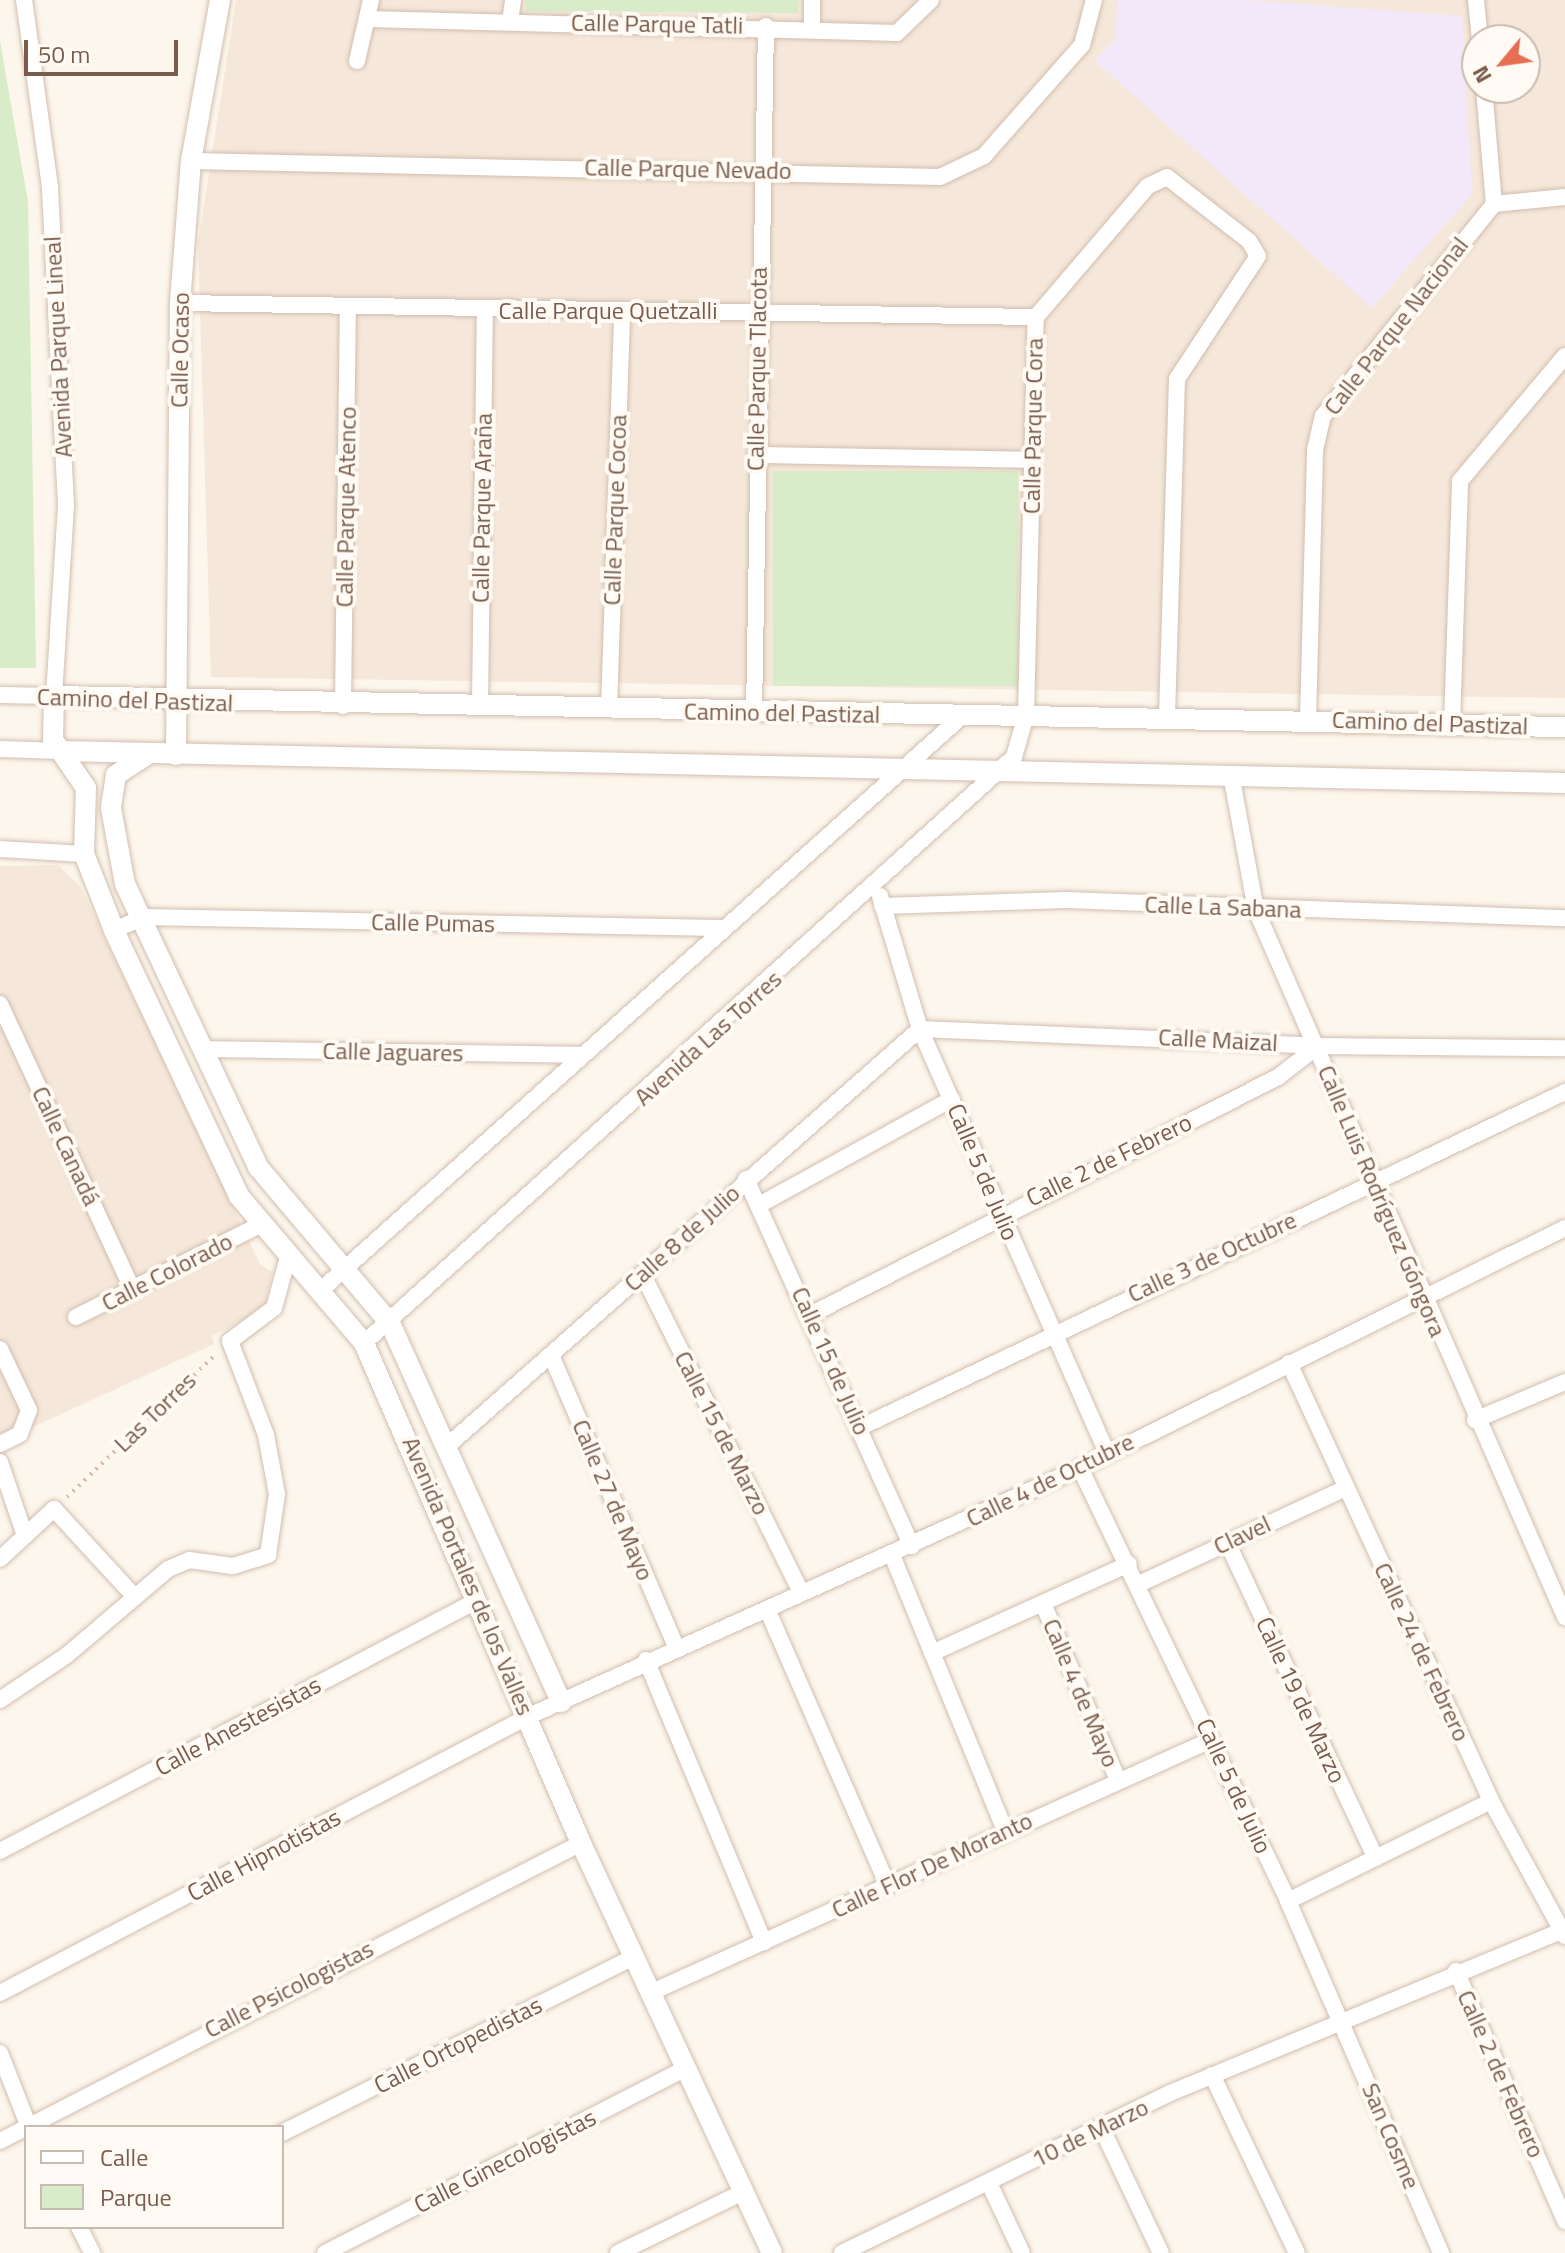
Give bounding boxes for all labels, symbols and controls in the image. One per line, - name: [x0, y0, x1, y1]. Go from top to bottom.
- street label: Calle Parque Tatli: [571, 8, 743, 40]
- scale bar: [28, 24, 182, 74]
- north arrow: [1461, 24, 1541, 104]
- text: 50 m: [38, 36, 90, 72]
- text: N: [1463, 60, 1500, 90]
- street label: Calle Parque Nevado: [584, 153, 792, 185]
- street label: Calle Parque Nacional: [1318, 231, 1474, 421]
- street label: Avenida Parque Lineal: [38, 236, 78, 458]
- street label: Calle Parque Tlacota: [741, 267, 773, 471]
- street label: Calle Ocaso: [165, 292, 195, 408]
- street label: Calle Parque Quetzalli: [499, 297, 717, 325]
- street label: Calle Parque Cora: [1017, 338, 1049, 514]
- street label: Calle Parque Atenco: [330, 406, 362, 608]
- street label: Calle Parque Araña: [466, 413, 498, 603]
- street label: Calle Parque Cocoa: [597, 414, 633, 606]
- street label: Camino del Pastizal: [36, 682, 234, 718]
- street label: Camino del Pastizal: [684, 697, 880, 729]
- street label: Camino del Pastizal: [1331, 705, 1529, 741]
- street label: Calle La Sabana: [1144, 890, 1302, 924]
- street label: Calle Pumas: [371, 908, 495, 938]
- street label: Avenida Las Torres: [628, 964, 788, 1112]
- street label: Calle Maizal: [1158, 1022, 1278, 1058]
- street label: Calle Jaguares: [322, 1036, 464, 1068]
- street label: Calle Luis Rodríguez Góngora: [1312, 1061, 1452, 1341]
- street label: Calle Canadá: [26, 1082, 106, 1210]
- street label: Calle 5 de Julio: [941, 1099, 1025, 1245]
- street label: Calle 2 de Febrero: [1022, 1108, 1196, 1212]
- street label: Calle 8 de Julio: [618, 1179, 746, 1297]
- street label: Calle 3 de Octubre: [1123, 1205, 1301, 1309]
- street label: Calle Colorado: [97, 1227, 237, 1317]
- street label: Calle 15 de Julio: [786, 1283, 876, 1439]
- street label: Calle 15 de Marzo: [668, 1346, 776, 1520]
- street label: Las Torres: [108, 1366, 202, 1458]
- street label: Calle 27 de Mayo: [566, 1415, 660, 1585]
- street label: Calle 4 de Octubre: [962, 1427, 1138, 1533]
- street label: Avenida Portales de los Valles: [396, 1432, 540, 1720]
- street label: Clavel: [1209, 1509, 1275, 1561]
- street label: Calle 24 de Febrero: [1368, 1558, 1476, 1746]
- street label: Calle 19 de Marzo: [1250, 1612, 1352, 1788]
- street label: Calle 4 de Mayo: [1037, 1614, 1125, 1772]
- street label: Calle Anestesistas: [150, 1670, 326, 1782]
- street label: Calle 5 de Julio: [1190, 1714, 1278, 1858]
- street label: Calle Hipnotistas: [182, 1802, 346, 1908]
- street label: Calle Flor De Moranto: [827, 1806, 1037, 1924]
- street label: Calle Psicologistas: [200, 1934, 378, 2044]
- street label: Calle 2 de Febrero: [1451, 1986, 1551, 2162]
- street label: Calle Ortopedistas: [369, 1990, 547, 2100]
- street label: San Cosme: [1356, 2079, 1426, 2193]
- street label: 10 de Marzo: [1027, 2092, 1153, 2174]
- street label: Calle Ginecologistas: [409, 2103, 601, 2219]
- legend: [24, 2125, 284, 2229]
- text: Calle: [100, 2139, 148, 2175]
- text: Parque: [100, 2179, 172, 2215]

